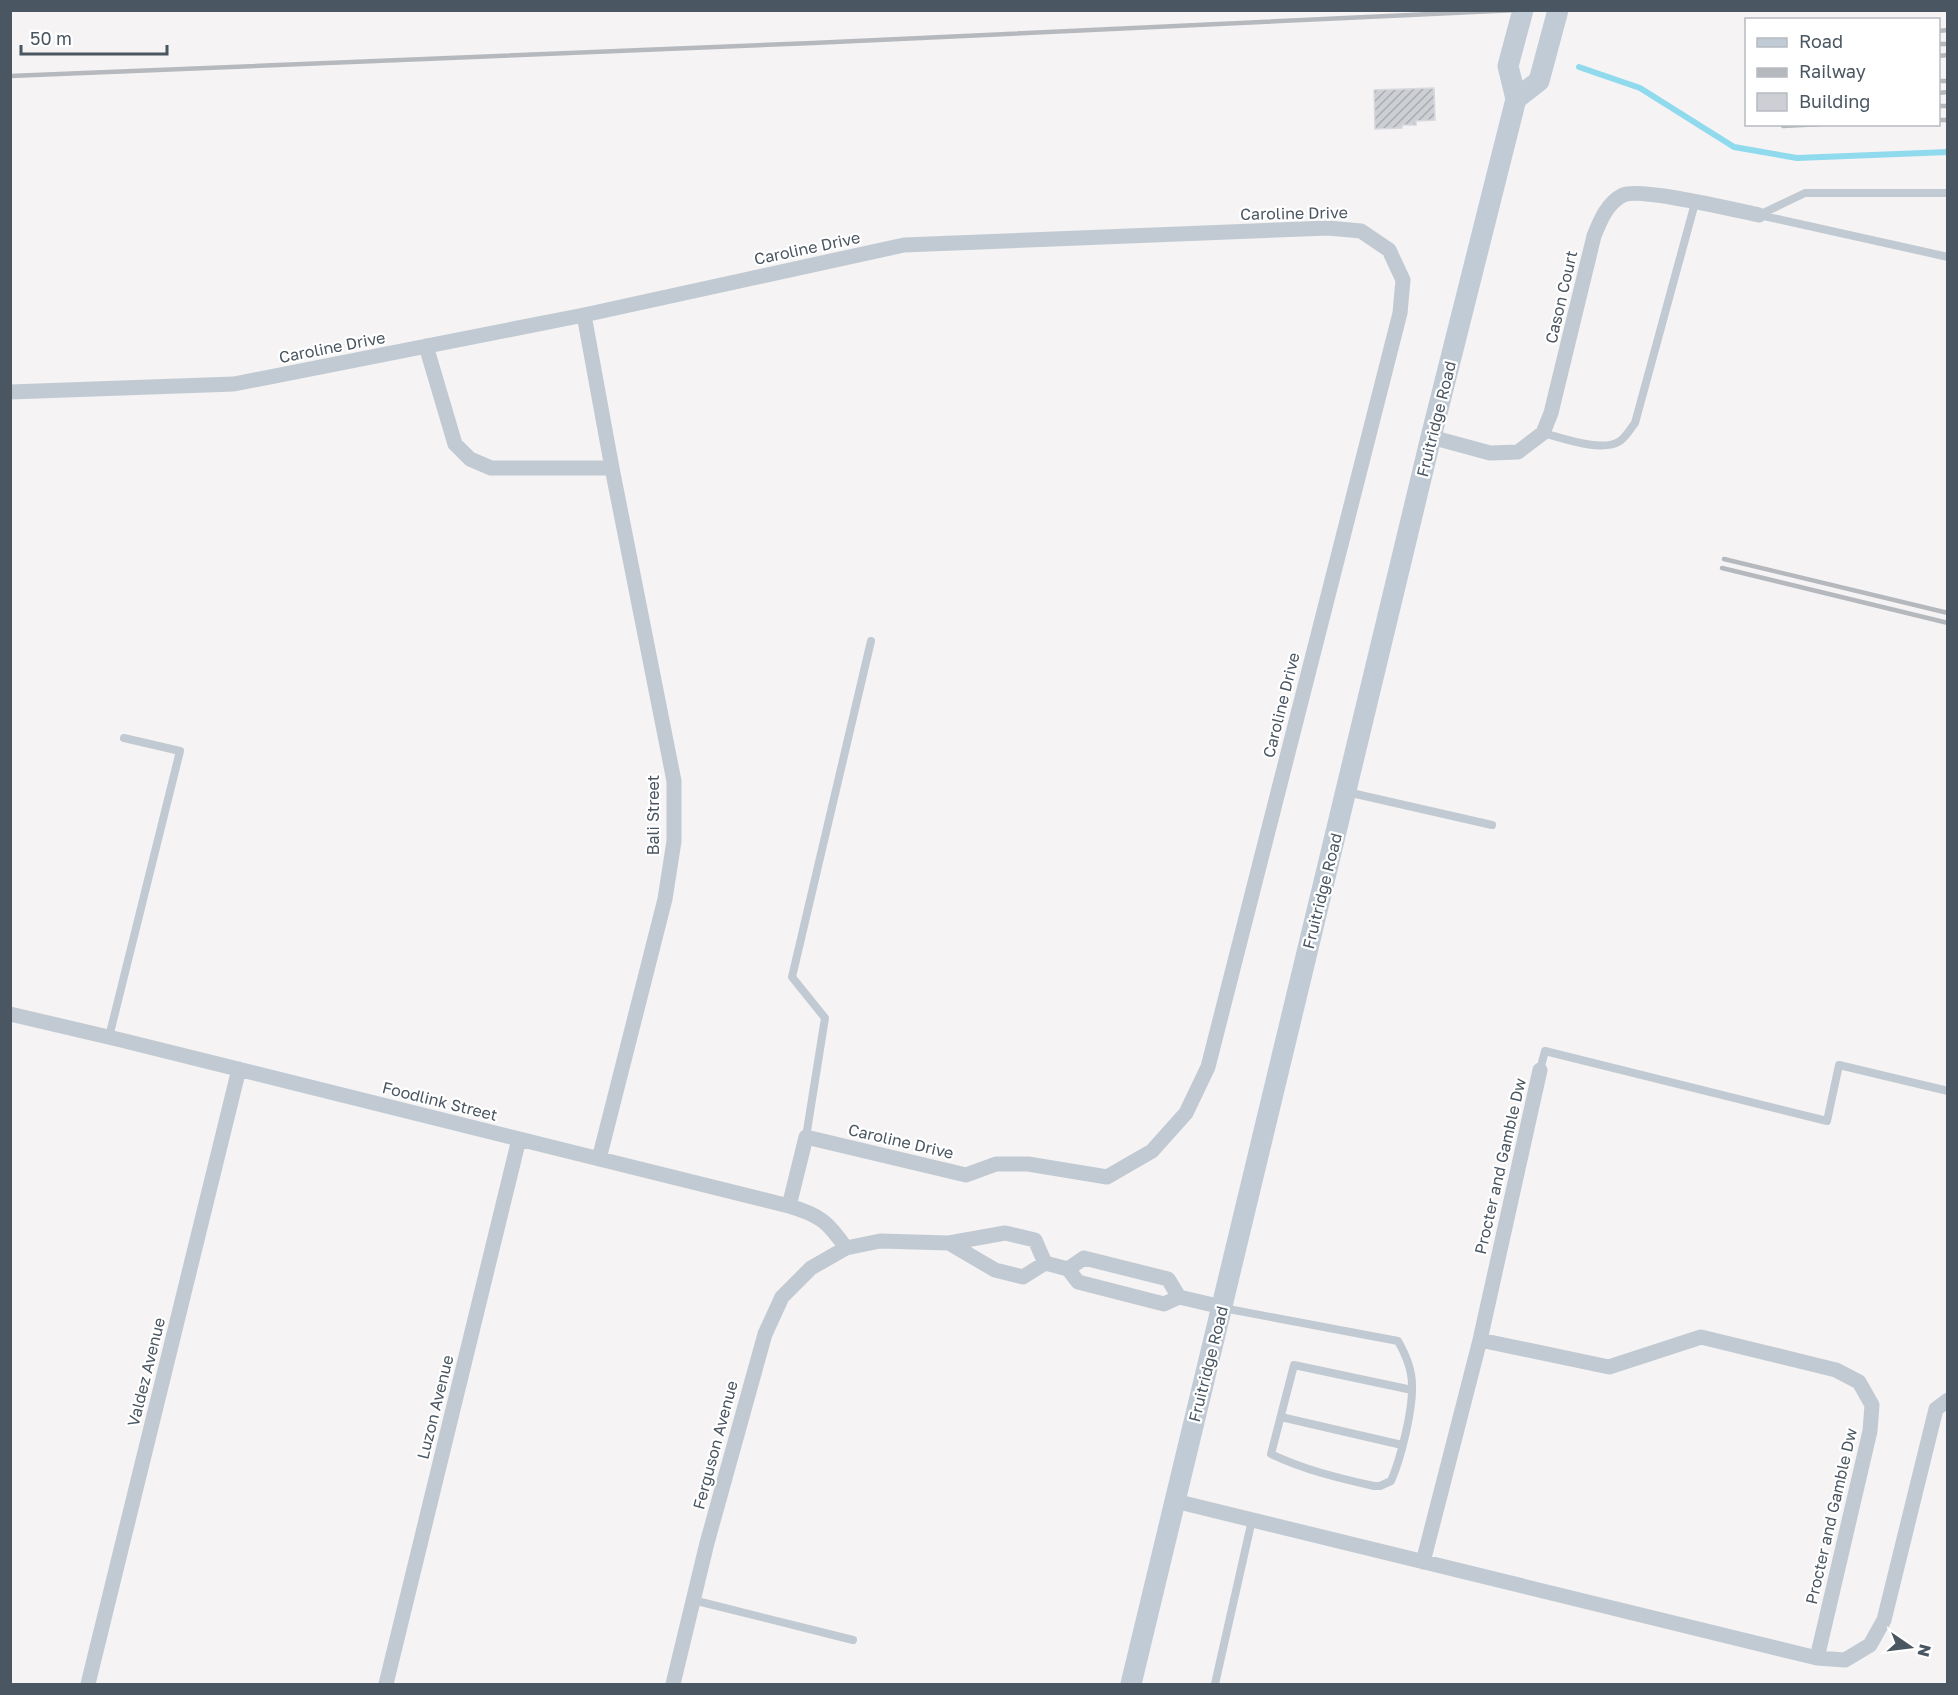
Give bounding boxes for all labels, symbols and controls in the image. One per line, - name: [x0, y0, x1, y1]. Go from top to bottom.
- scale bar: [21, 18, 166, 56]
- legend: [1745, 18, 1940, 126]
- text: 50 m: [30, 27, 72, 49]
- text: Road: [1799, 30, 1843, 52]
- text: Railway: [1799, 60, 1866, 82]
- text: Building: [1799, 90, 1870, 112]
- street label: Caroline Drive: [1240, 202, 1348, 224]
- street label: Caroline Drive: [752, 227, 862, 269]
- street label: Cason Court: [1541, 248, 1581, 346]
- street label: Caroline Drive: [277, 327, 387, 367]
- street label: Fruitridge Road: [1412, 359, 1460, 479]
- street label: Caroline Drive: [1258, 650, 1304, 760]
- street label: Bali Street: [643, 775, 663, 855]
- street label: Fruitridge Road: [1298, 831, 1346, 951]
- street label: Procter and Gamble Dw: [1470, 1076, 1530, 1256]
- street label: Foodlink Street: [380, 1077, 500, 1125]
- street label: Caroline Drive: [846, 1119, 956, 1163]
- street label: Fruitridge Road: [1184, 1304, 1232, 1424]
- street label: Valdez Avenue: [123, 1315, 169, 1429]
- street label: Luzon Avenue: [412, 1353, 458, 1461]
- street label: Ferguson Avenue: [688, 1378, 742, 1512]
- street label: Procter and Gamble Dw: [1801, 1426, 1861, 1606]
- north arrow: [1880, 1617, 1940, 1677]
- text: N: [1913, 1642, 1936, 1659]

